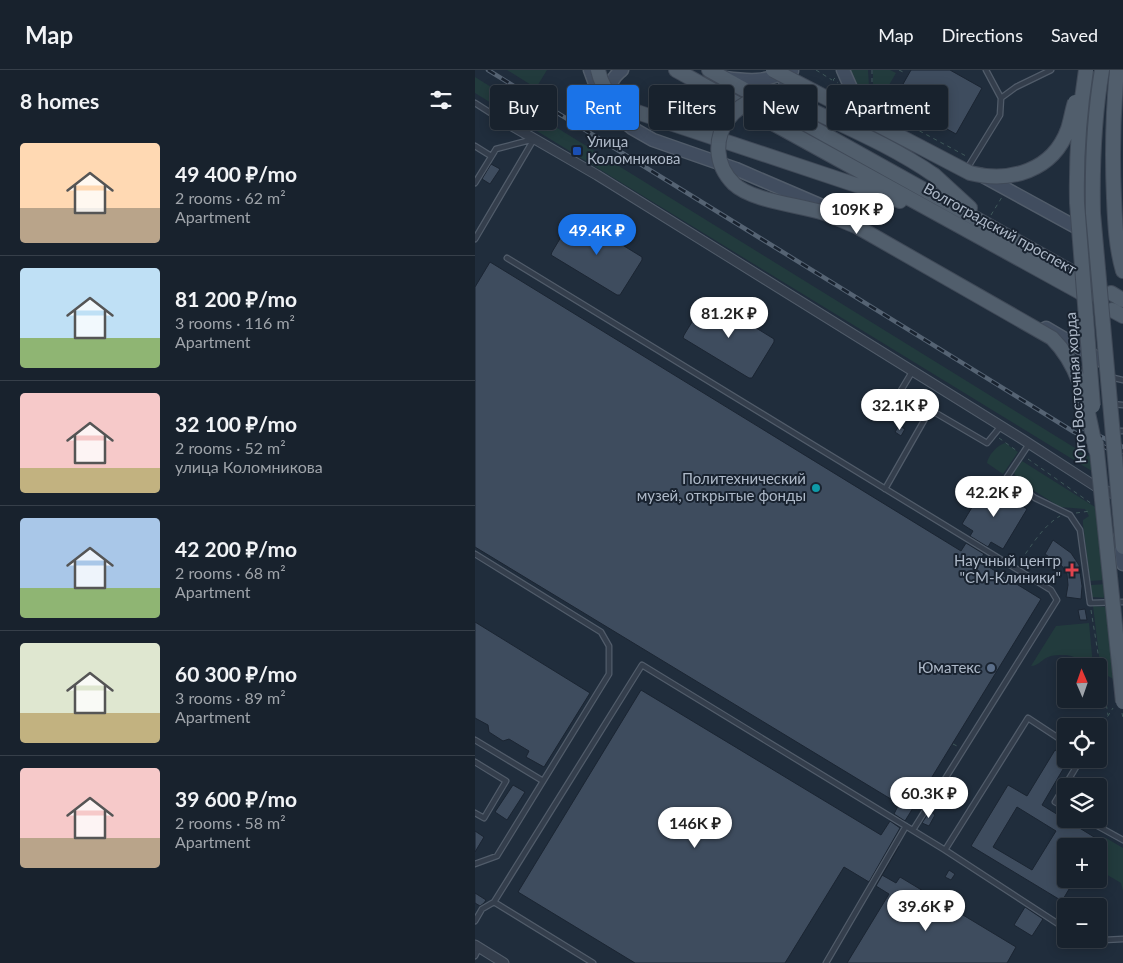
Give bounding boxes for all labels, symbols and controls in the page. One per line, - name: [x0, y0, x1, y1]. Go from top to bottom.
- text: Map: [25, 20, 73, 49]
- text: Map: [878, 24, 914, 46]
- text: Directions: [942, 24, 1023, 46]
- text: Saved: [1051, 24, 1098, 46]
- chip: Buy: [490, 85, 557, 130]
- chip: Rent: [567, 85, 639, 130]
- chip: Filters: [649, 85, 734, 130]
- chip: New: [744, 85, 817, 130]
- chip: Apartment: [827, 85, 948, 130]
- icon: filters: [427, 86, 455, 114]
- text: 8 homes: [20, 88, 99, 113]
- place label: Улица Коломникова: [587, 132, 681, 167]
- marker: Улица Коломникова: [571, 145, 583, 157]
- text: 49 400 ₽/mo: [175, 161, 297, 186]
- icon: home: [60, 163, 120, 223]
- street label: Волгоградский проспект: [921, 178, 1081, 278]
- text: 2 rooms · 62 m²: [175, 188, 286, 207]
- pin: 109K ₽: [816, 192, 898, 235]
- text: 109K ₽: [831, 199, 883, 218]
- text: Apartment: [175, 207, 250, 226]
- pin: 49.4K ₽: [551, 214, 643, 256]
- text: 49.4K ₽: [569, 220, 625, 239]
- text: 81 200 ₽/mo: [175, 286, 297, 311]
- icon: home: [60, 288, 120, 348]
- pin: 81.2K ₽: [683, 296, 775, 339]
- text: 81.2K ₽: [701, 303, 757, 322]
- street label: Юго-Восточная хорда: [1061, 312, 1089, 464]
- text: 3 rooms · 116 m²: [175, 313, 295, 332]
- text: Apartment: [175, 332, 250, 351]
- pin: 32.1K ₽: [854, 388, 946, 431]
- text: 32.1K ₽: [872, 395, 928, 414]
- text: 32 100 ₽/mo: [175, 411, 297, 436]
- icon: home: [60, 413, 120, 473]
- text: 2 rooms · 52 m²: [175, 438, 286, 457]
- text: улица Коломникова: [175, 457, 323, 476]
- place label: Политехнический музей, открытые фонды: [637, 469, 806, 504]
- pin: 42.2K ₽: [948, 476, 1040, 518]
- marker: Политехнический музей, открытые фонды: [810, 482, 822, 494]
- text: 42.2K ₽: [966, 482, 1022, 501]
- text: 42 200 ₽/mo: [175, 536, 297, 561]
- icon: home: [60, 538, 120, 598]
- place label: Научный центр "СМ-Клиники": [954, 551, 1061, 586]
- text: 2 rooms · 68 m²: [175, 563, 286, 582]
- marker: Научный центр "СМ-Клиники": [1065, 563, 1079, 577]
- text: Apartment: [175, 582, 250, 601]
- place label: Юматекс: [918, 658, 981, 676]
- north arrow: [1057, 658, 1107, 708]
- map controls: [1057, 658, 1107, 948]
- text: 60 300 ₽/mo: [175, 661, 297, 686]
- marker: Юматекс: [985, 662, 997, 674]
- icon: home: [60, 663, 120, 723]
- text: 3 rooms · 89 m²: [175, 688, 286, 707]
- text: Apartment: [175, 707, 250, 726]
- button: locate: [1057, 718, 1107, 768]
- pin: 60.3K ₽: [883, 776, 975, 819]
- button: layers: [1057, 778, 1107, 828]
- text: 60.3K ₽: [901, 783, 957, 802]
- text: 39 600 ₽/mo: [175, 786, 297, 811]
- icon: home: [60, 788, 120, 848]
- pin: 146K ₽: [654, 806, 736, 849]
- text: 2 rooms · 58 m²: [175, 813, 286, 832]
- text: 146K ₽: [669, 813, 721, 832]
- text: Apartment: [175, 832, 250, 851]
- button: +: [1057, 838, 1107, 888]
- pin: 39.6K ₽: [880, 890, 972, 932]
- text: 39.6K ₽: [898, 896, 954, 915]
- button: −: [1057, 898, 1107, 948]

